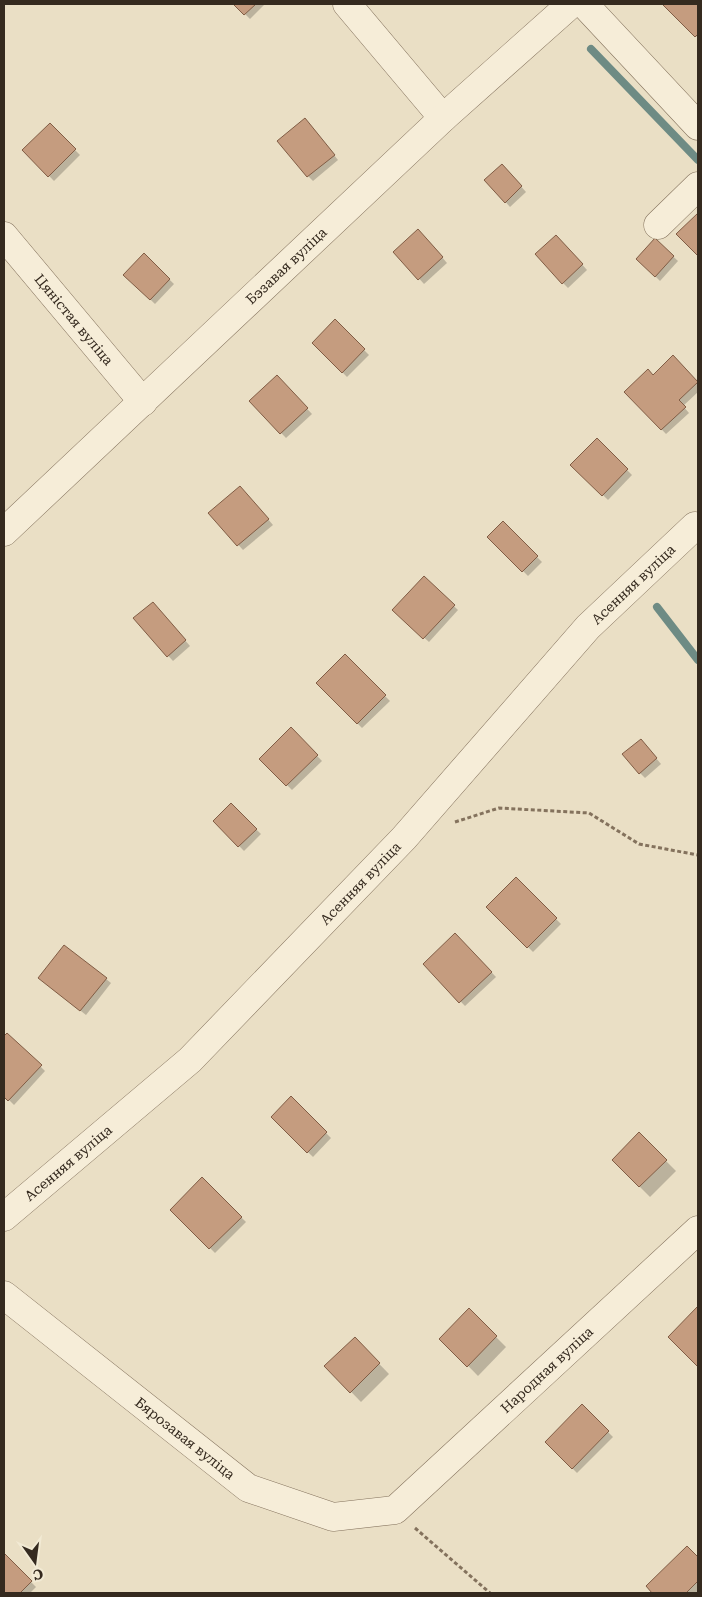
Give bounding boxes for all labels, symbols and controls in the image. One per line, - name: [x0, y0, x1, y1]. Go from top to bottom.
- street label: Бэзавая вуліца: [243, 224, 330, 308]
- street label: Цяністая вуліца: [31, 271, 117, 369]
- street label: Асенняя вуліца: [588, 541, 679, 627]
- street label: Асенняя вуліца: [317, 838, 404, 928]
- street label: Асенняя вуліца: [21, 1121, 115, 1204]
- street label: Народная вуліца: [497, 1323, 596, 1416]
- street label: Бярозавая вуліца: [132, 1394, 238, 1483]
- north arrow: [10, 1537, 60, 1587]
- text: С: [31, 1566, 45, 1584]

